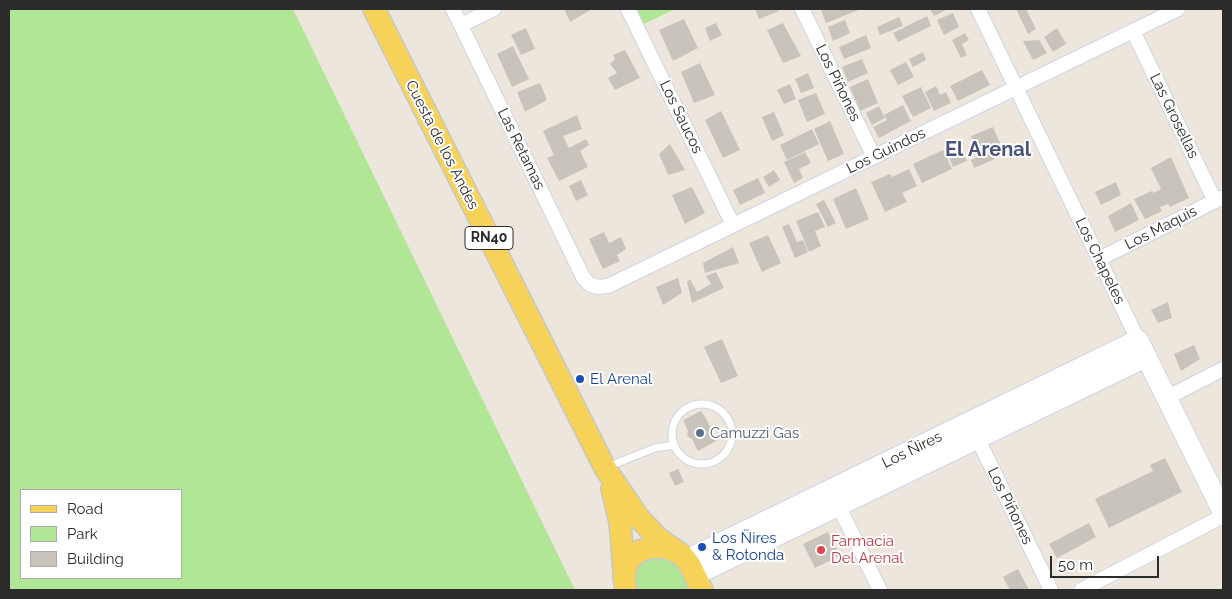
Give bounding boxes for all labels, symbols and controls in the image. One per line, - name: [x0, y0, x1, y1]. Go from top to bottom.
- street label: Los Piñones: [812, 41, 864, 125]
- street label: Las Grosellas: [1146, 71, 1202, 161]
- street label: Cuesta de los Andes: [402, 77, 482, 213]
- street label: Los Saucos: [656, 78, 706, 156]
- street label: Las Retamas: [493, 105, 549, 193]
- street label: Los Guindos: [844, 124, 928, 178]
- district label: El Arenal: [945, 138, 1031, 162]
- street label: Los Maquis: [1122, 202, 1200, 254]
- street label: Los Chapeles: [1071, 215, 1129, 307]
- road number: RN40: [465, 227, 513, 250]
- place label: El Arenal: [590, 370, 652, 388]
- marker: El Arenal: [574, 373, 586, 385]
- place label: Camuzzi Gas: [710, 424, 799, 442]
- marker: Camuzzi Gas: [694, 427, 706, 439]
- street label: Los Ñires: [879, 428, 945, 472]
- street label: Los Piñones: [984, 464, 1036, 548]
- legend: [20, 489, 182, 579]
- text: Road: [67, 500, 103, 518]
- text: Park: [67, 525, 98, 543]
- place label: Los Ñires & Rotonda: [712, 529, 784, 564]
- place label: Farmacia Del Arenal: [831, 532, 903, 567]
- marker: Los Ñires & Rotonda: [696, 541, 708, 553]
- marker: Farmacia Del Arenal: [815, 544, 827, 556]
- scale bar: [1052, 546, 1161, 578]
- text: Building: [67, 550, 124, 568]
- text: 50 m: [1058, 556, 1093, 574]

